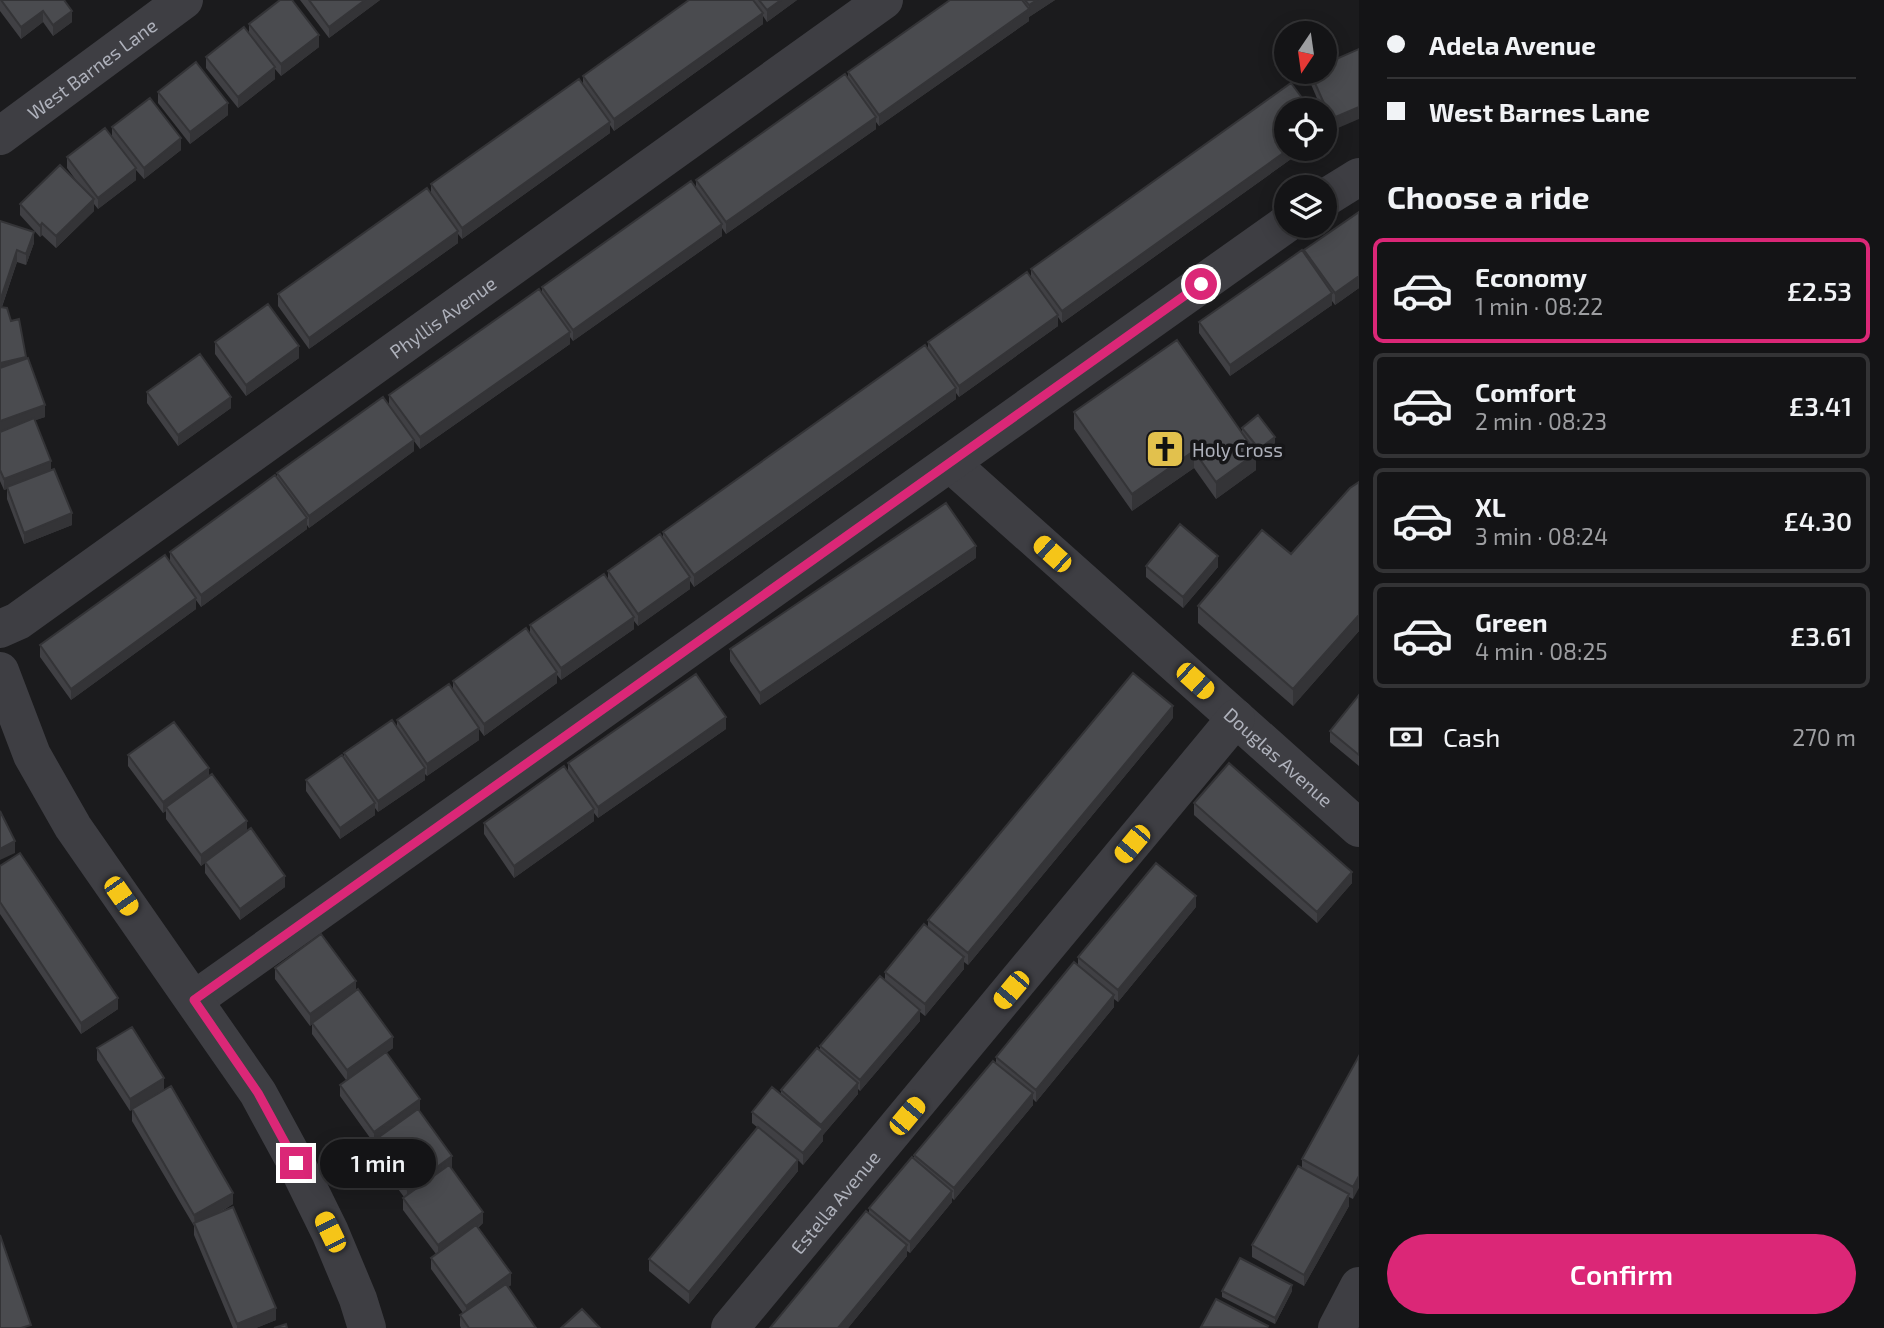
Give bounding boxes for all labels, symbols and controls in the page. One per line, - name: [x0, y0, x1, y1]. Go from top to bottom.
- street label: West Barnes Lane: [22, 13, 161, 124]
- north arrow: [1274, 21, 1337, 84]
- map controls: [1274, 21, 1337, 238]
- text: Adela Avenue: [1429, 29, 1596, 60]
- text: West Barnes Lane: [1429, 96, 1650, 127]
- button: locate: [1274, 98, 1337, 161]
- button: layers: [1274, 175, 1337, 238]
- text: Choose a ride: [1387, 177, 1590, 215]
- icon: car: [1391, 259, 1454, 322]
- text: Economy: [1475, 261, 1587, 292]
- route start: [1185, 268, 1217, 300]
- street label: Phyllis Avenue: [385, 271, 500, 363]
- text: £2.53: [1787, 275, 1852, 306]
- text: 1 min · 08:22: [1475, 292, 1603, 320]
- icon: car: [1391, 374, 1454, 437]
- text: Comfort: [1475, 376, 1576, 407]
- text: £3.41: [1789, 390, 1852, 421]
- text: 2 min · 08:23: [1475, 407, 1607, 435]
- church icon: Holy Cross: [1144, 428, 1186, 470]
- place label: Holy Cross: [1192, 438, 1283, 461]
- icon: car: [1391, 489, 1454, 552]
- text: XL: [1475, 491, 1506, 522]
- text: £4.30: [1784, 505, 1852, 536]
- text: 3 min · 08:24: [1475, 522, 1608, 550]
- car: [1030, 532, 1075, 576]
- icon: car: [1391, 604, 1454, 667]
- text: Green: [1475, 606, 1548, 637]
- text: £3.61: [1790, 620, 1852, 651]
- text: 4 min · 08:25: [1475, 637, 1608, 665]
- car: [1173, 659, 1218, 703]
- street label: Douglas Avenue: [1220, 702, 1338, 811]
- icon: cash: [1387, 718, 1425, 756]
- text: Cash: [1443, 721, 1500, 752]
- text: 270 m: [1792, 723, 1856, 751]
- car: [1111, 821, 1154, 867]
- car: [101, 873, 142, 919]
- car: [990, 967, 1033, 1013]
- car: [886, 1093, 929, 1139]
- callout: 1 min: [320, 1138, 436, 1188]
- street label: Estella Avenue: [785, 1146, 884, 1258]
- route end: [280, 1147, 312, 1179]
- text: 1 min: [351, 1149, 405, 1177]
- car: [312, 1209, 349, 1255]
- button: Confirm: [1387, 1234, 1856, 1314]

